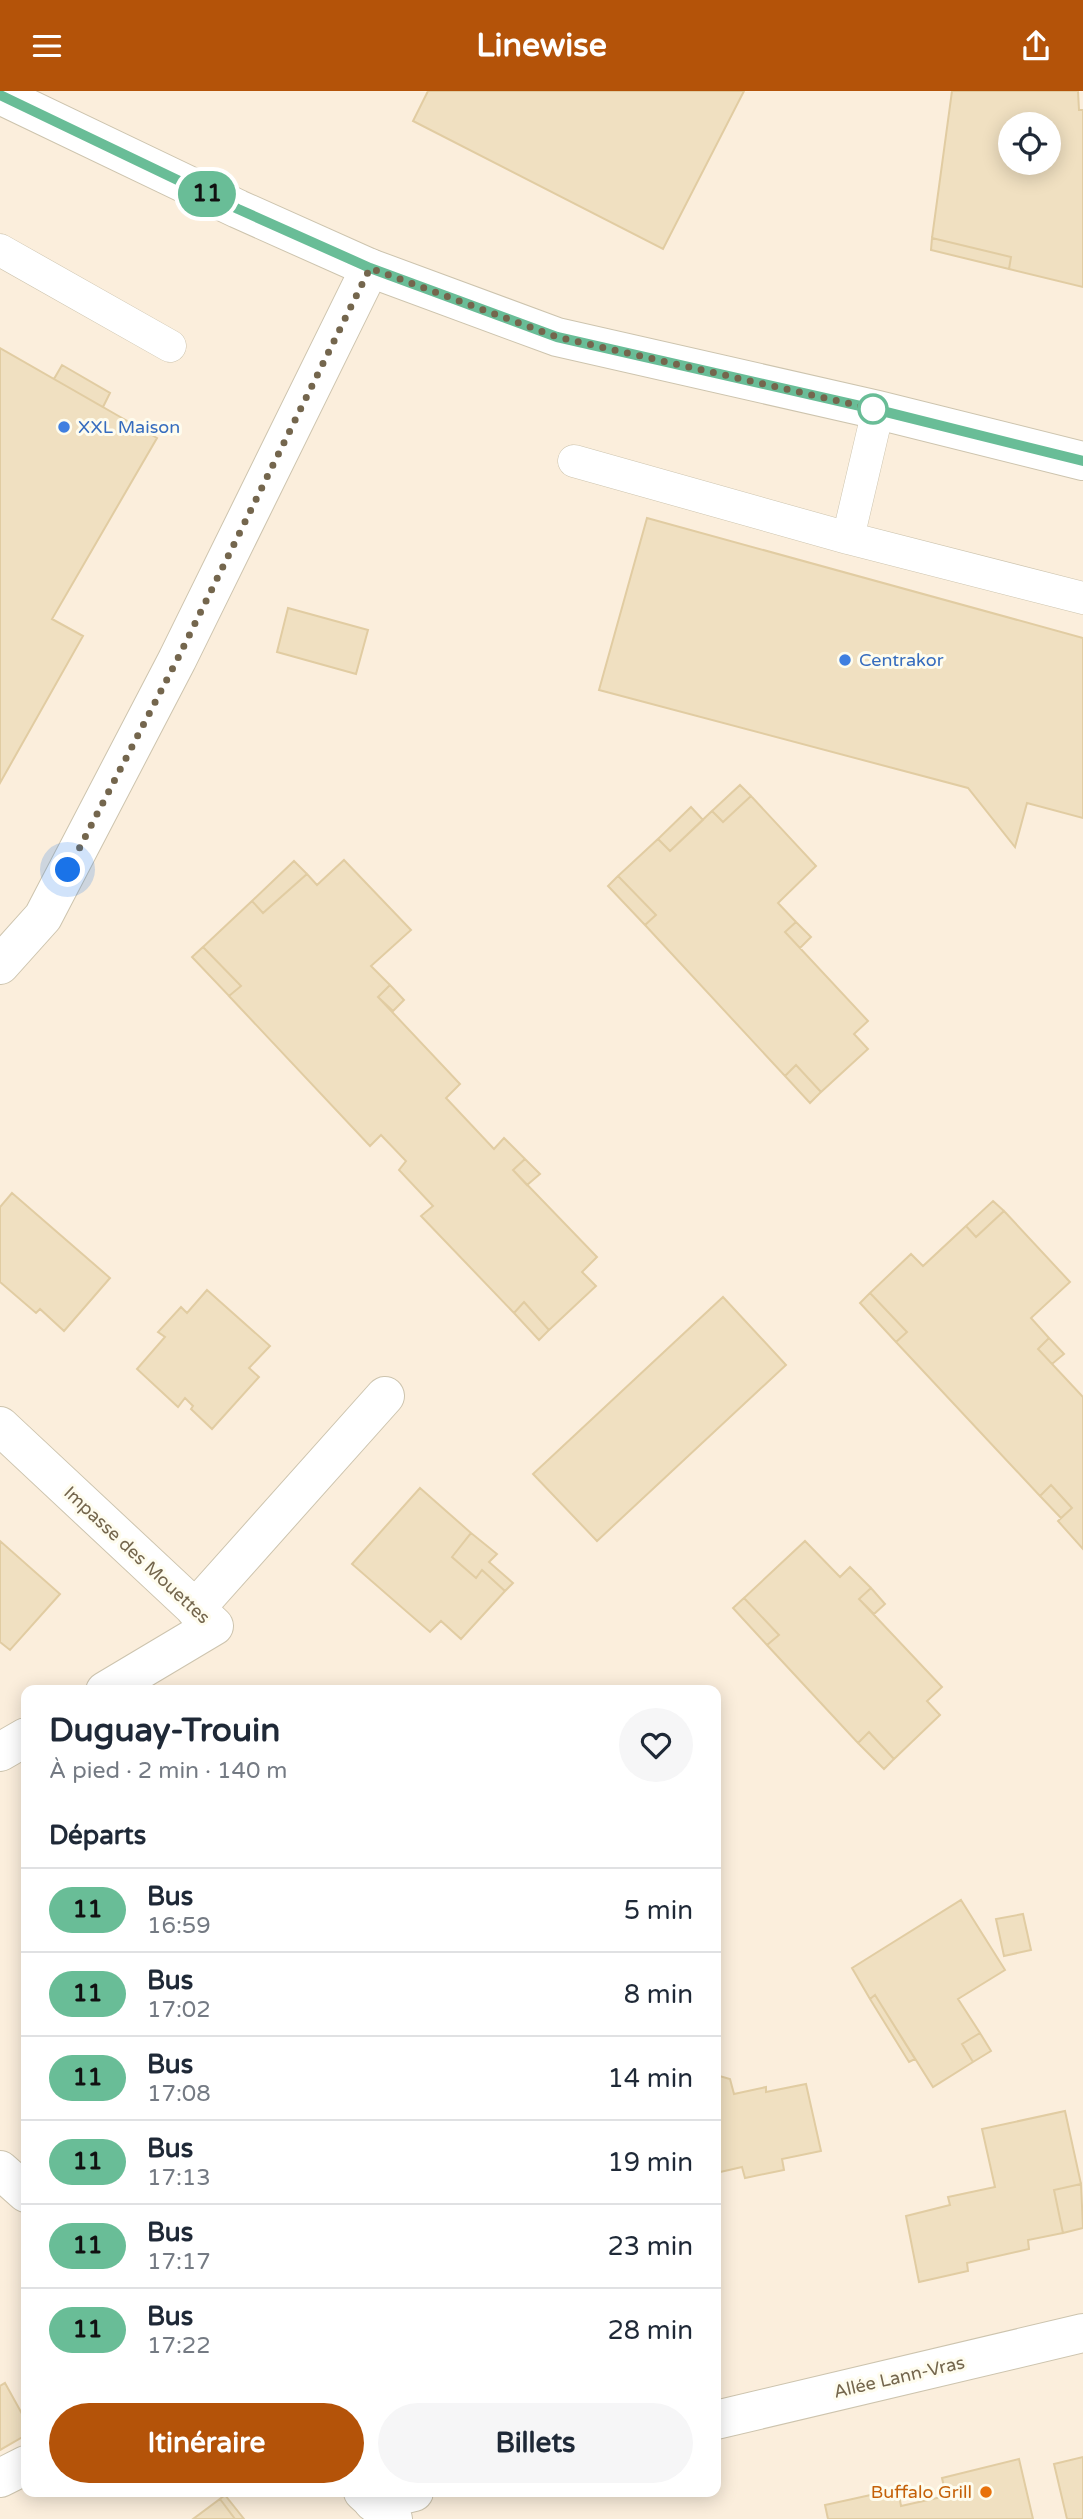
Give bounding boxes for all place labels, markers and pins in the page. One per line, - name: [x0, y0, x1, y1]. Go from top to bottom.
- unlabelled marker: [858, 394, 888, 424]
- place label: XXL Maison: [78, 416, 180, 438]
- marker: XXL Maison: [56, 419, 72, 435]
- place label: Centrakor: [859, 649, 944, 671]
- marker: Centrakor: [837, 652, 853, 668]
- place label: Buffalo Grill: [871, 2481, 972, 2503]
- marker: Buffalo Grill: [978, 2484, 994, 2500]

